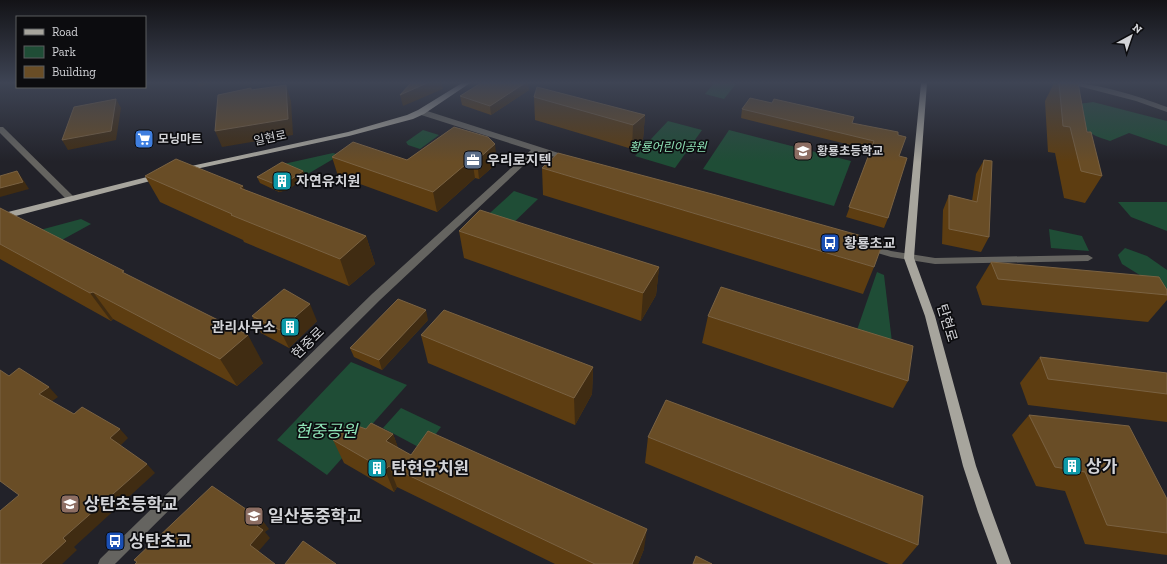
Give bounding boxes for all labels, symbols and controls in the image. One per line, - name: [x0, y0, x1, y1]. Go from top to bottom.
- legend: [16, 16, 146, 88]
- north arrow: [1111, 16, 1151, 56]
- text: N: [1130, 21, 1145, 37]
- text: Road: [52, 25, 78, 39]
- text: Park: [52, 45, 77, 59]
- text: Building: [52, 65, 96, 79]
- supermarket icon: 모닝마트: [133, 128, 155, 150]
- street label: 일현로: [252, 128, 288, 148]
- place label: 모닝마트: [158, 132, 202, 146]
- park label: 황룡어린이공원: [629, 140, 708, 154]
- school or university icon: 황룡초등학교: [792, 140, 814, 162]
- place label: 황룡초등학교: [817, 144, 883, 158]
- office icon: 우리로지텍: [462, 149, 484, 171]
- place label: 우리로지텍: [487, 152, 551, 169]
- building icon: 자연유치원: [271, 170, 293, 192]
- place label: 자연유치원: [296, 173, 360, 190]
- bus stop icon: 황룡초교: [819, 232, 841, 254]
- place label: 황룡초교: [844, 235, 896, 252]
- street label: 탄현로: [933, 302, 961, 344]
- building icon: 관리사무소: [279, 316, 301, 338]
- place label: 관리사무소: [212, 319, 276, 336]
- street label: 현중로: [288, 323, 328, 363]
- park label: 현중공원: [295, 421, 359, 441]
- building icon: 상가: [1061, 455, 1083, 477]
- place label: 상가: [1086, 456, 1118, 476]
- building icon: 탄현유치원: [366, 457, 388, 479]
- place label: 탄현유치원: [391, 458, 469, 478]
- school or university icon: 상탄초등학교: [59, 493, 81, 515]
- place label: 상탄초등학교: [84, 494, 178, 514]
- school or university icon: 일산동중학교: [243, 505, 265, 527]
- place label: 일산동중학교: [268, 506, 362, 526]
- bus stop icon: 상탄초교: [104, 530, 126, 552]
- place label: 상탄초교: [129, 531, 192, 551]

